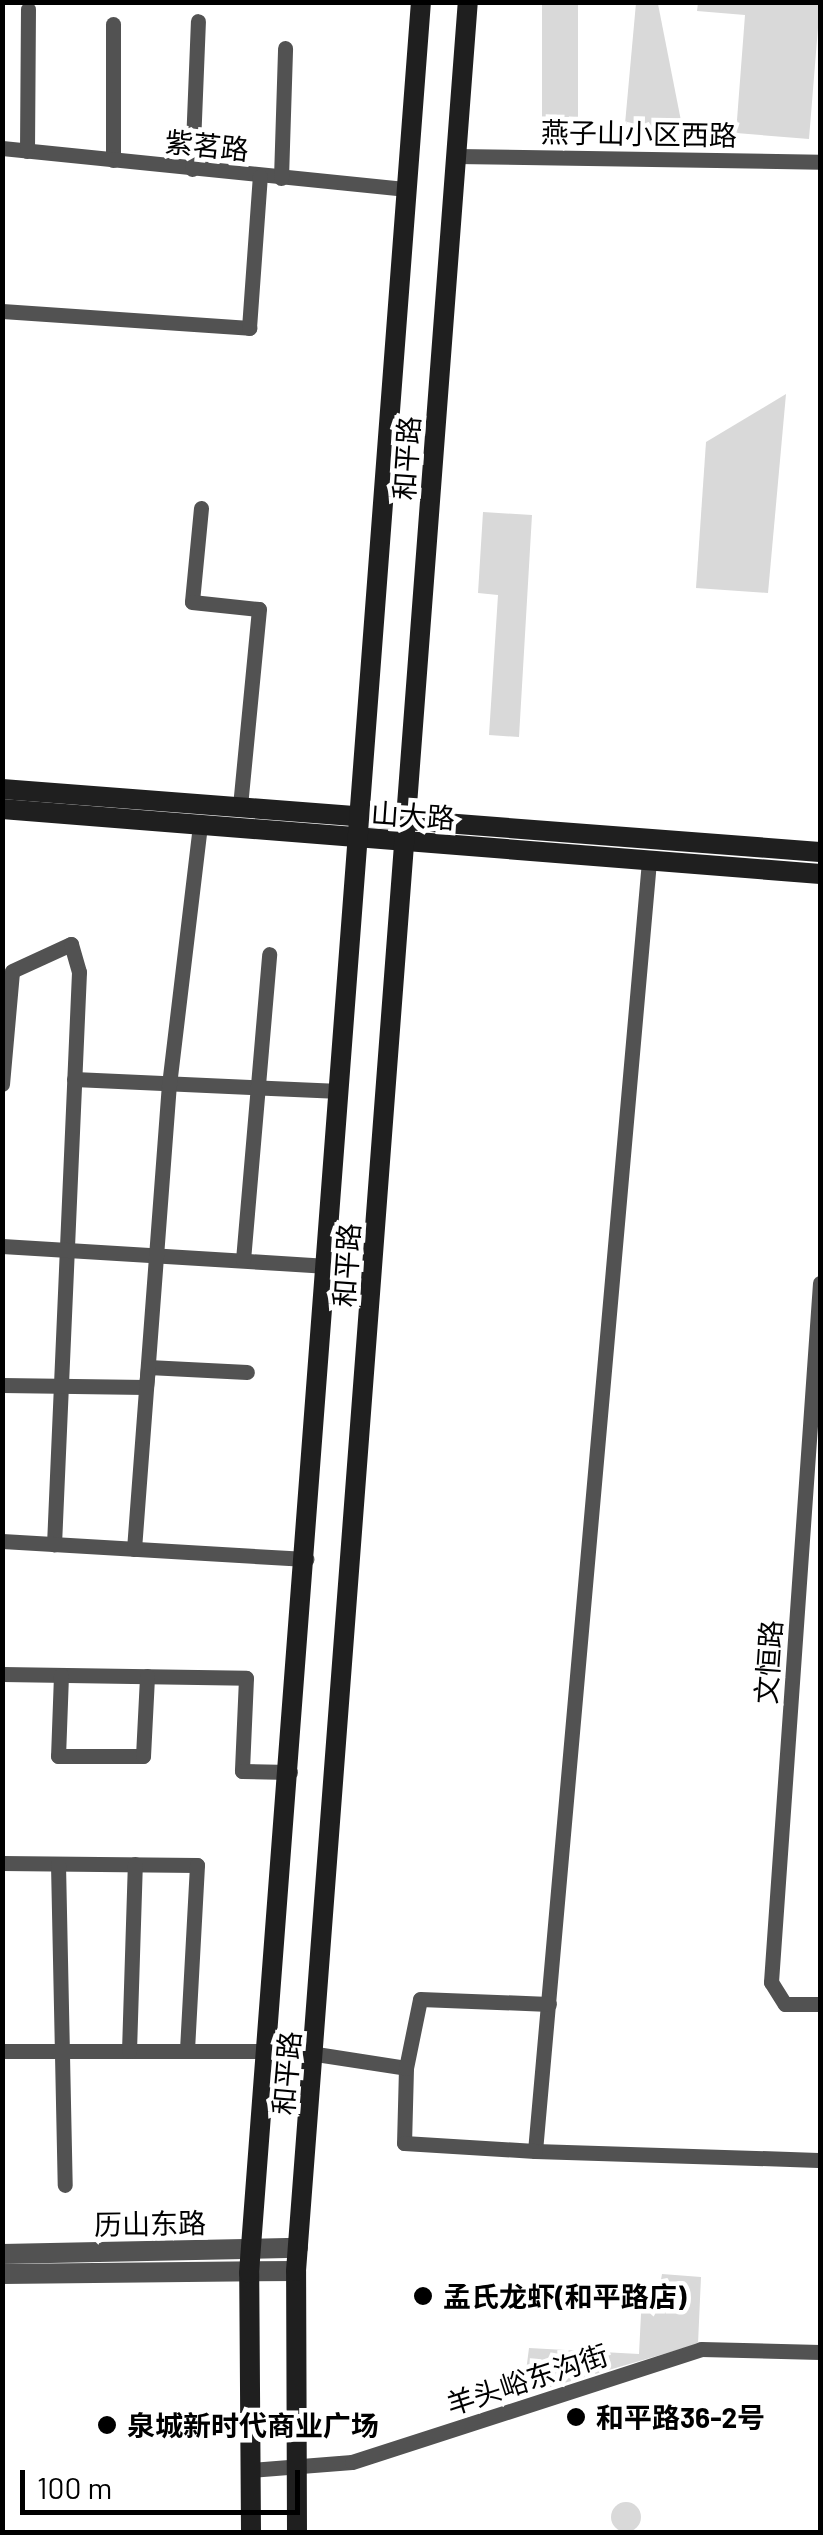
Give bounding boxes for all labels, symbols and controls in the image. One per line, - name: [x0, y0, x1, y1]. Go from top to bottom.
- street label: 燕子山小区西路: [541, 114, 737, 152]
- street label: 紫茗路: [163, 124, 251, 166]
- street label: 和平路: [386, 415, 426, 501]
- street label: 山大路: [370, 795, 456, 835]
- street label: 和平路: [326, 1222, 366, 1308]
- street label: 文恒路: [748, 1619, 788, 1705]
- street label: 和平路: [266, 2030, 306, 2116]
- street label: 历山东路: [94, 2205, 206, 2241]
- place label: 孟氏龙虾(和平路店): [443, 2279, 686, 2313]
- marker: 孟氏龙虾(和平路店): [412, 2285, 434, 2307]
- street label: 羊头峪东沟街: [442, 2337, 612, 2421]
- place label: 和平路36-2号: [596, 2400, 765, 2434]
- marker: 和平路36-2号: [565, 2406, 587, 2428]
- place label: 泉城新时代商业广场: [127, 2408, 379, 2442]
- marker: 泉城新时代商业广场: [96, 2414, 118, 2436]
- scale bar: [25, 2450, 305, 2512]
- text: 100 m: [37, 2469, 112, 2505]

